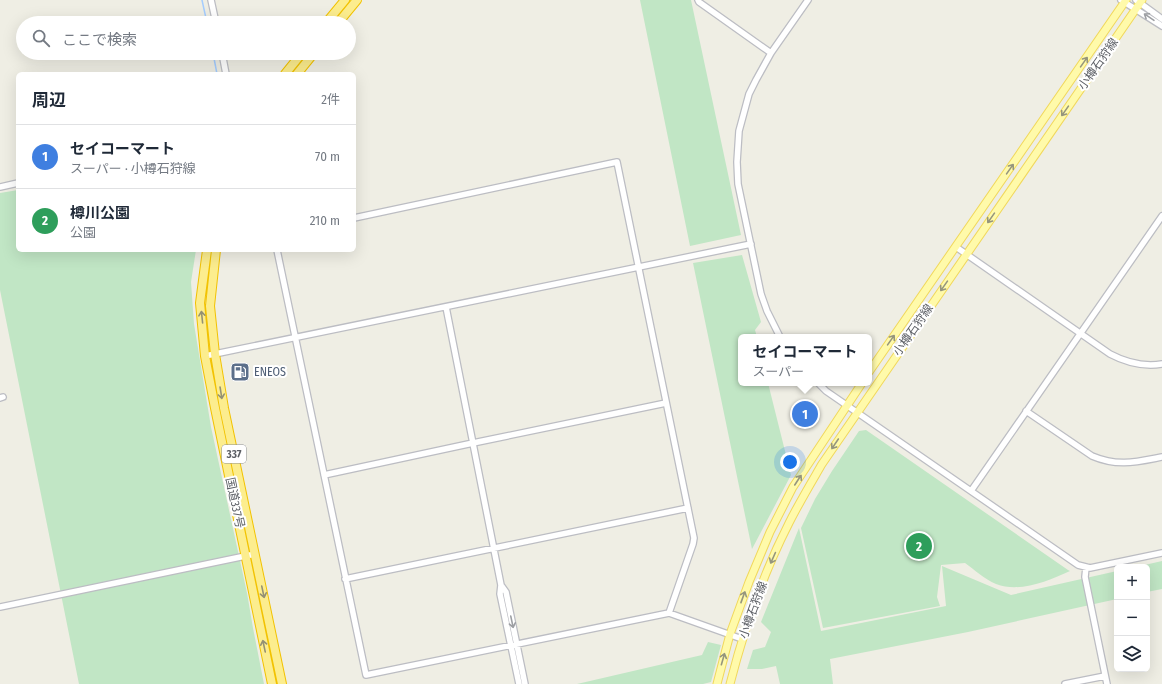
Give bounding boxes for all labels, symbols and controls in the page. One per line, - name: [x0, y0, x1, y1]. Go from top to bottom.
- one-way arrow: [1144, 13, 1155, 21]
- search box: [16, 16, 356, 60]
- icon: search: [30, 27, 52, 49]
- text: ここで検索: [62, 31, 137, 49]
- street label: 小樽石狩線: [1075, 35, 1121, 93]
- one-way arrow: [1080, 56, 1088, 67]
- text: 周辺: [32, 90, 66, 111]
- text: 2件: [321, 92, 340, 107]
- one-way arrow: [1061, 105, 1069, 116]
- text: セイコーマート: [70, 140, 175, 158]
- text: 1: [42, 149, 48, 164]
- text: 70 m: [315, 149, 340, 164]
- text: スーパー · 小樽石狩線: [70, 161, 196, 176]
- one-way arrow: [1006, 163, 1014, 174]
- text: 樽川公園: [70, 204, 130, 222]
- one-way arrow: [987, 212, 995, 223]
- text: 2: [42, 213, 48, 228]
- text: 210 m: [310, 213, 340, 228]
- text: 公園: [70, 225, 96, 240]
- one-way arrow: [940, 280, 948, 291]
- street label: 小樽石狩線: [890, 301, 936, 359]
- one-way arrow: [198, 311, 205, 324]
- popup: [738, 334, 872, 386]
- one-way arrow: [887, 335, 895, 346]
- text: セイコーマート: [752, 343, 858, 361]
- fuel station icon: ENEOS: [229, 361, 251, 383]
- text: スーパー: [752, 364, 804, 379]
- place label: ENEOS: [254, 365, 286, 379]
- one-way arrow: [217, 386, 225, 399]
- pin: 1: [792, 399, 818, 429]
- one-way arrow: [831, 438, 839, 449]
- road number: 337: [222, 445, 246, 463]
- your location: [780, 452, 800, 472]
- one-way arrow: [794, 475, 802, 486]
- street label: 国道337号: [223, 476, 247, 530]
- pin: 2: [906, 531, 932, 561]
- one-way arrow: [769, 552, 776, 564]
- map controls: [1114, 564, 1150, 672]
- button: +: [1114, 564, 1150, 600]
- street label: 小樽石狩線: [736, 579, 770, 641]
- one-way arrow: [259, 585, 267, 598]
- one-way arrow: [740, 591, 747, 604]
- button: −: [1114, 600, 1150, 636]
- one-way arrow: [509, 615, 517, 628]
- button: layers: [1114, 636, 1150, 672]
- one-way arrow: [260, 640, 268, 653]
- one-way arrow: [720, 653, 727, 666]

